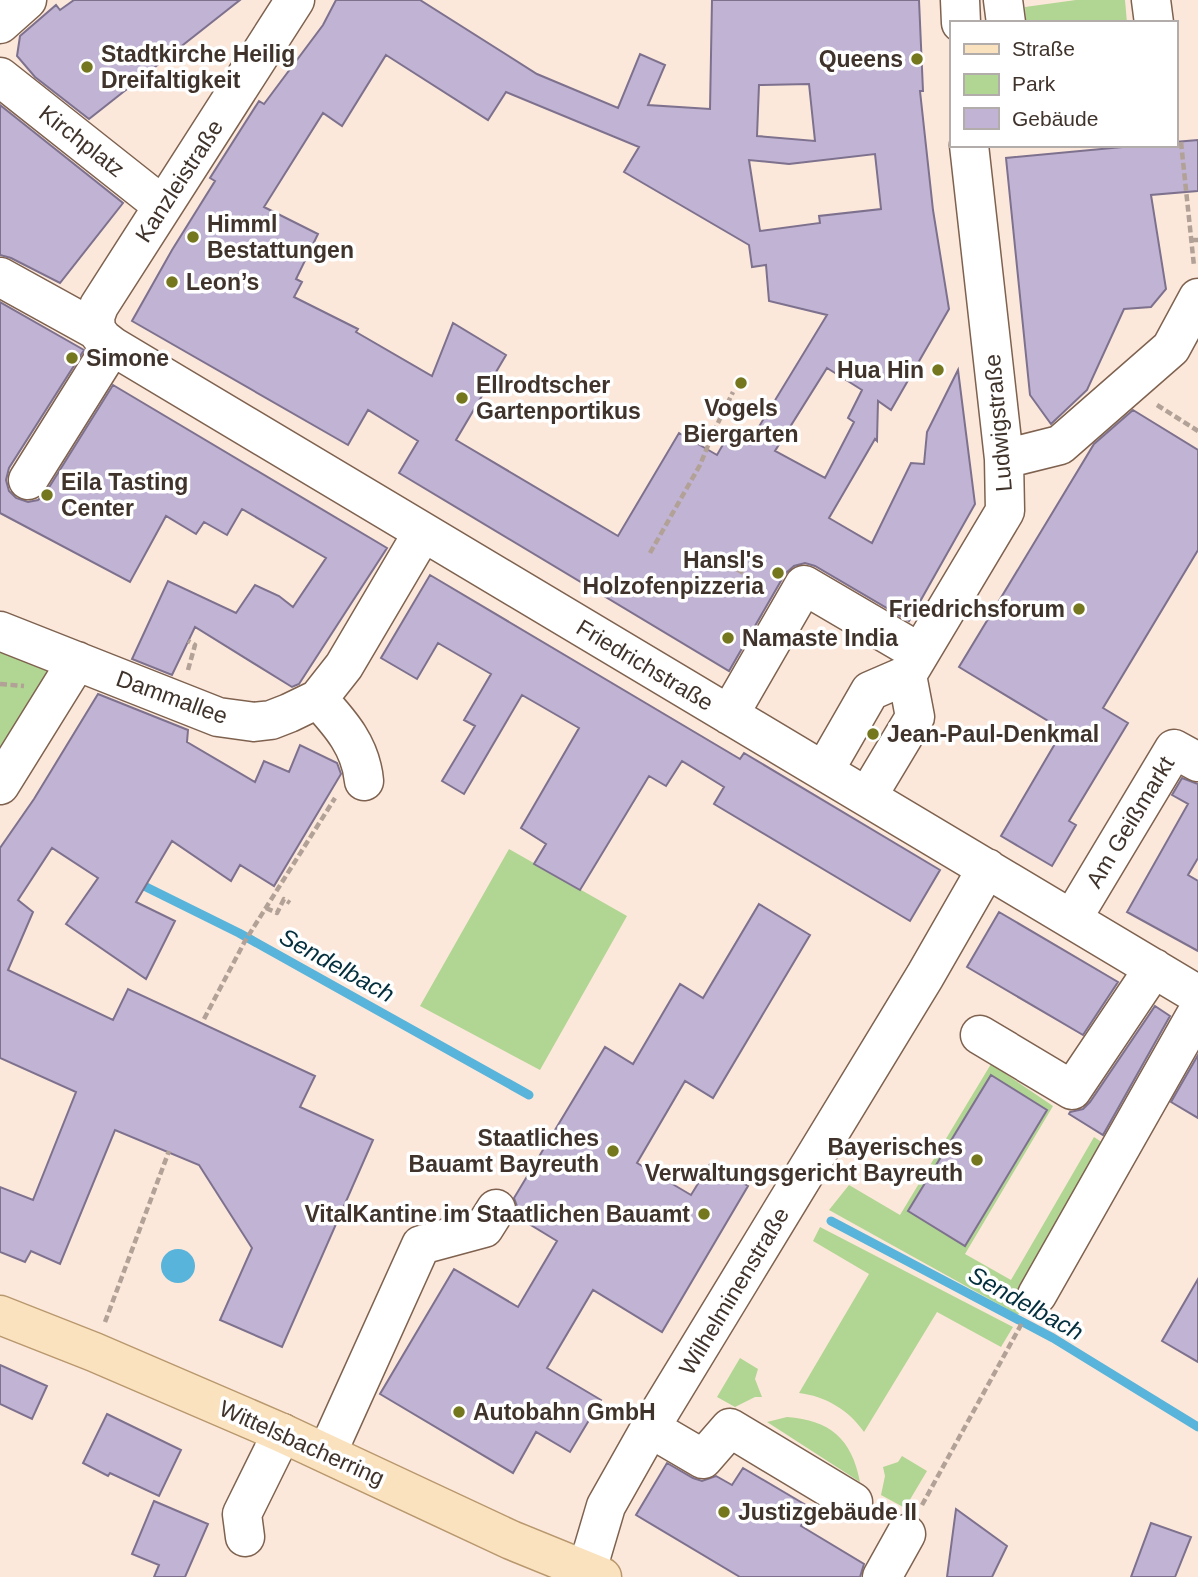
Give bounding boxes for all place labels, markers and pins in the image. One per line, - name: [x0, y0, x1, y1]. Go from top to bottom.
- place label: Stadtkirche Heilig Dreifaltigkeit: [101, 41, 295, 93]
- place label: Queens: [819, 46, 903, 72]
- marker: Queens: [909, 51, 925, 67]
- marker: Stadtkirche Heilig Dreifaltigkeit: [79, 59, 95, 75]
- place label: Himml Bestattungen: [207, 211, 354, 263]
- marker: Himml Bestattungen: [185, 229, 201, 245]
- place label: Leon’s: [186, 269, 259, 295]
- marker: Leon’s: [164, 274, 180, 290]
- place label: Simone: [86, 345, 169, 371]
- marker: Simone: [64, 350, 80, 366]
- place label: Hua Hin: [837, 357, 924, 383]
- marker: Hua Hin: [930, 362, 946, 378]
- place label: Ellrodtscher Gartenportikus: [476, 372, 641, 424]
- marker: Vogels Biergarten: [733, 375, 749, 391]
- marker: Ellrodtscher Gartenportikus: [454, 390, 470, 406]
- place label: Vogels Biergarten: [683, 395, 799, 447]
- place label: Eila Tasting Center: [61, 469, 188, 521]
- marker: Eila Tasting Center: [39, 487, 55, 503]
- place label: Hansl's Holzofenpizzeria: [583, 547, 764, 599]
- marker: Hansl's Holzofenpizzeria: [770, 565, 786, 581]
- place label: Friedrichsforum: [889, 596, 1065, 622]
- marker: Friedrichsforum: [1071, 601, 1087, 617]
- place label: Namaste India: [742, 625, 898, 651]
- marker: Namaste India: [720, 630, 736, 646]
- place label: Jean-Paul-Denkmal: [887, 721, 1099, 747]
- marker: Jean-Paul-Denkmal: [865, 726, 881, 742]
- place label: Staatliches Bauamt Bayreuth: [409, 1125, 599, 1177]
- place label: Bayerisches Verwaltungsgericht Bayreuth: [645, 1134, 963, 1186]
- marker: Staatliches Bauamt Bayreuth: [605, 1143, 621, 1159]
- marker: Bayerisches Verwaltungsgericht Bayreuth: [969, 1152, 985, 1168]
- place label: VitalKantine im Staatlichen Bauamt: [304, 1201, 690, 1227]
- marker: VitalKantine im Staatlichen Bauamt: [696, 1206, 712, 1222]
- place label: Autobahn GmbH: [473, 1399, 656, 1425]
- marker: Autobahn GmbH: [451, 1404, 467, 1420]
- place label: Justizgebäude II: [738, 1499, 917, 1525]
- marker: Justizgebäude II: [716, 1504, 732, 1520]

